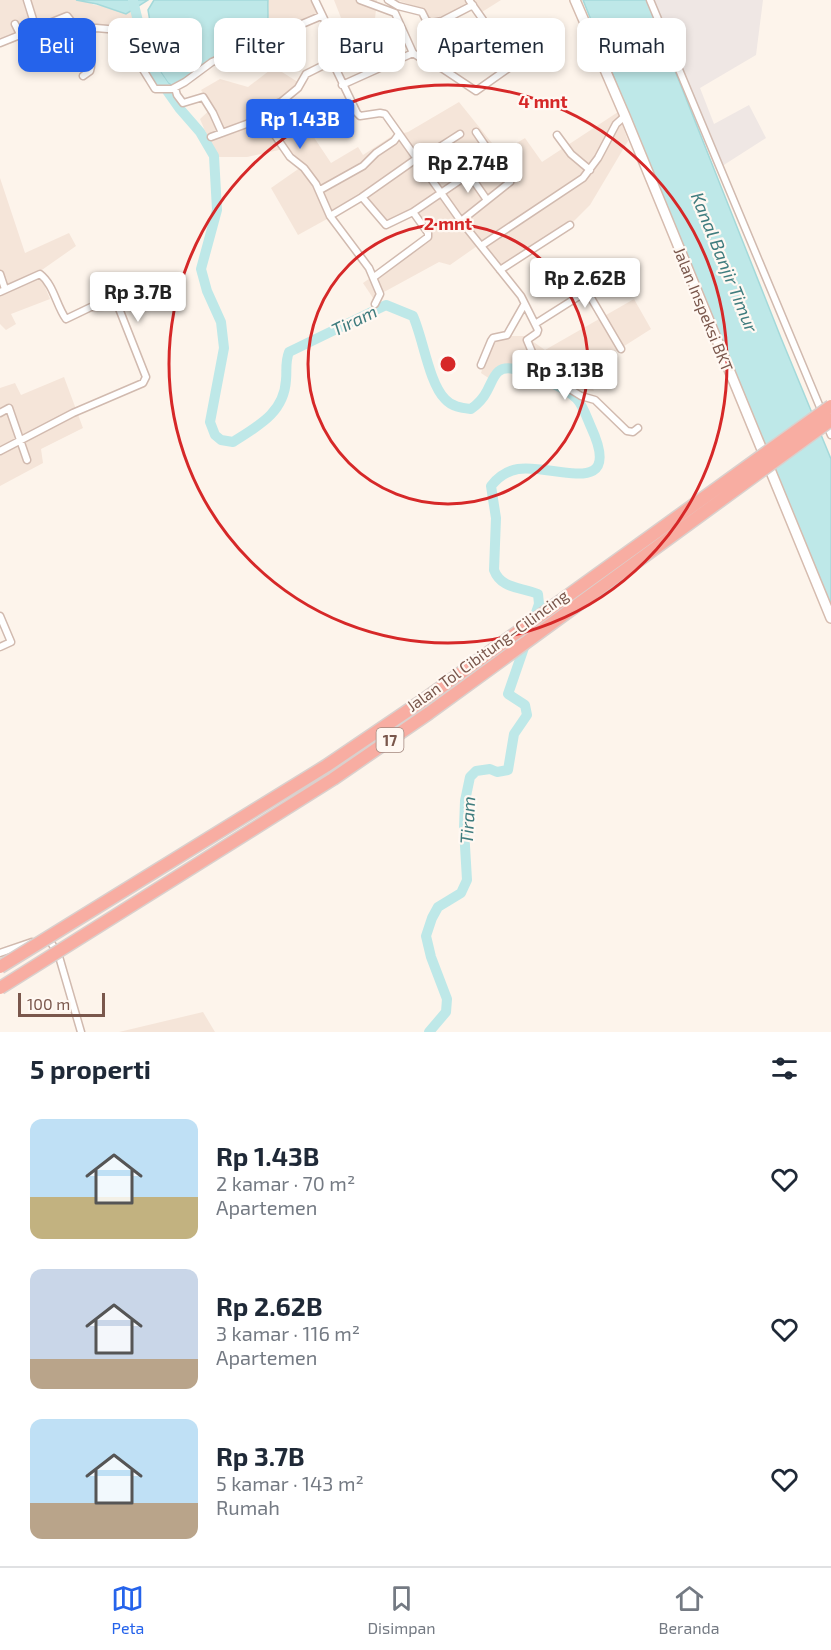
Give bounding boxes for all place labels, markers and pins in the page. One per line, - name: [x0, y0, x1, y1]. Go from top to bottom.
- pin: Rp 1.43B: [238, 99, 362, 150]
- pin: Rp 2.74B: [406, 143, 530, 194]
- pin: Rp 2.62B: [523, 258, 647, 309]
- pin: Rp 3.7B: [83, 272, 193, 323]
- pin: Rp 3.13B: [503, 350, 627, 401]
- centre of rings: [438, 354, 458, 374]

